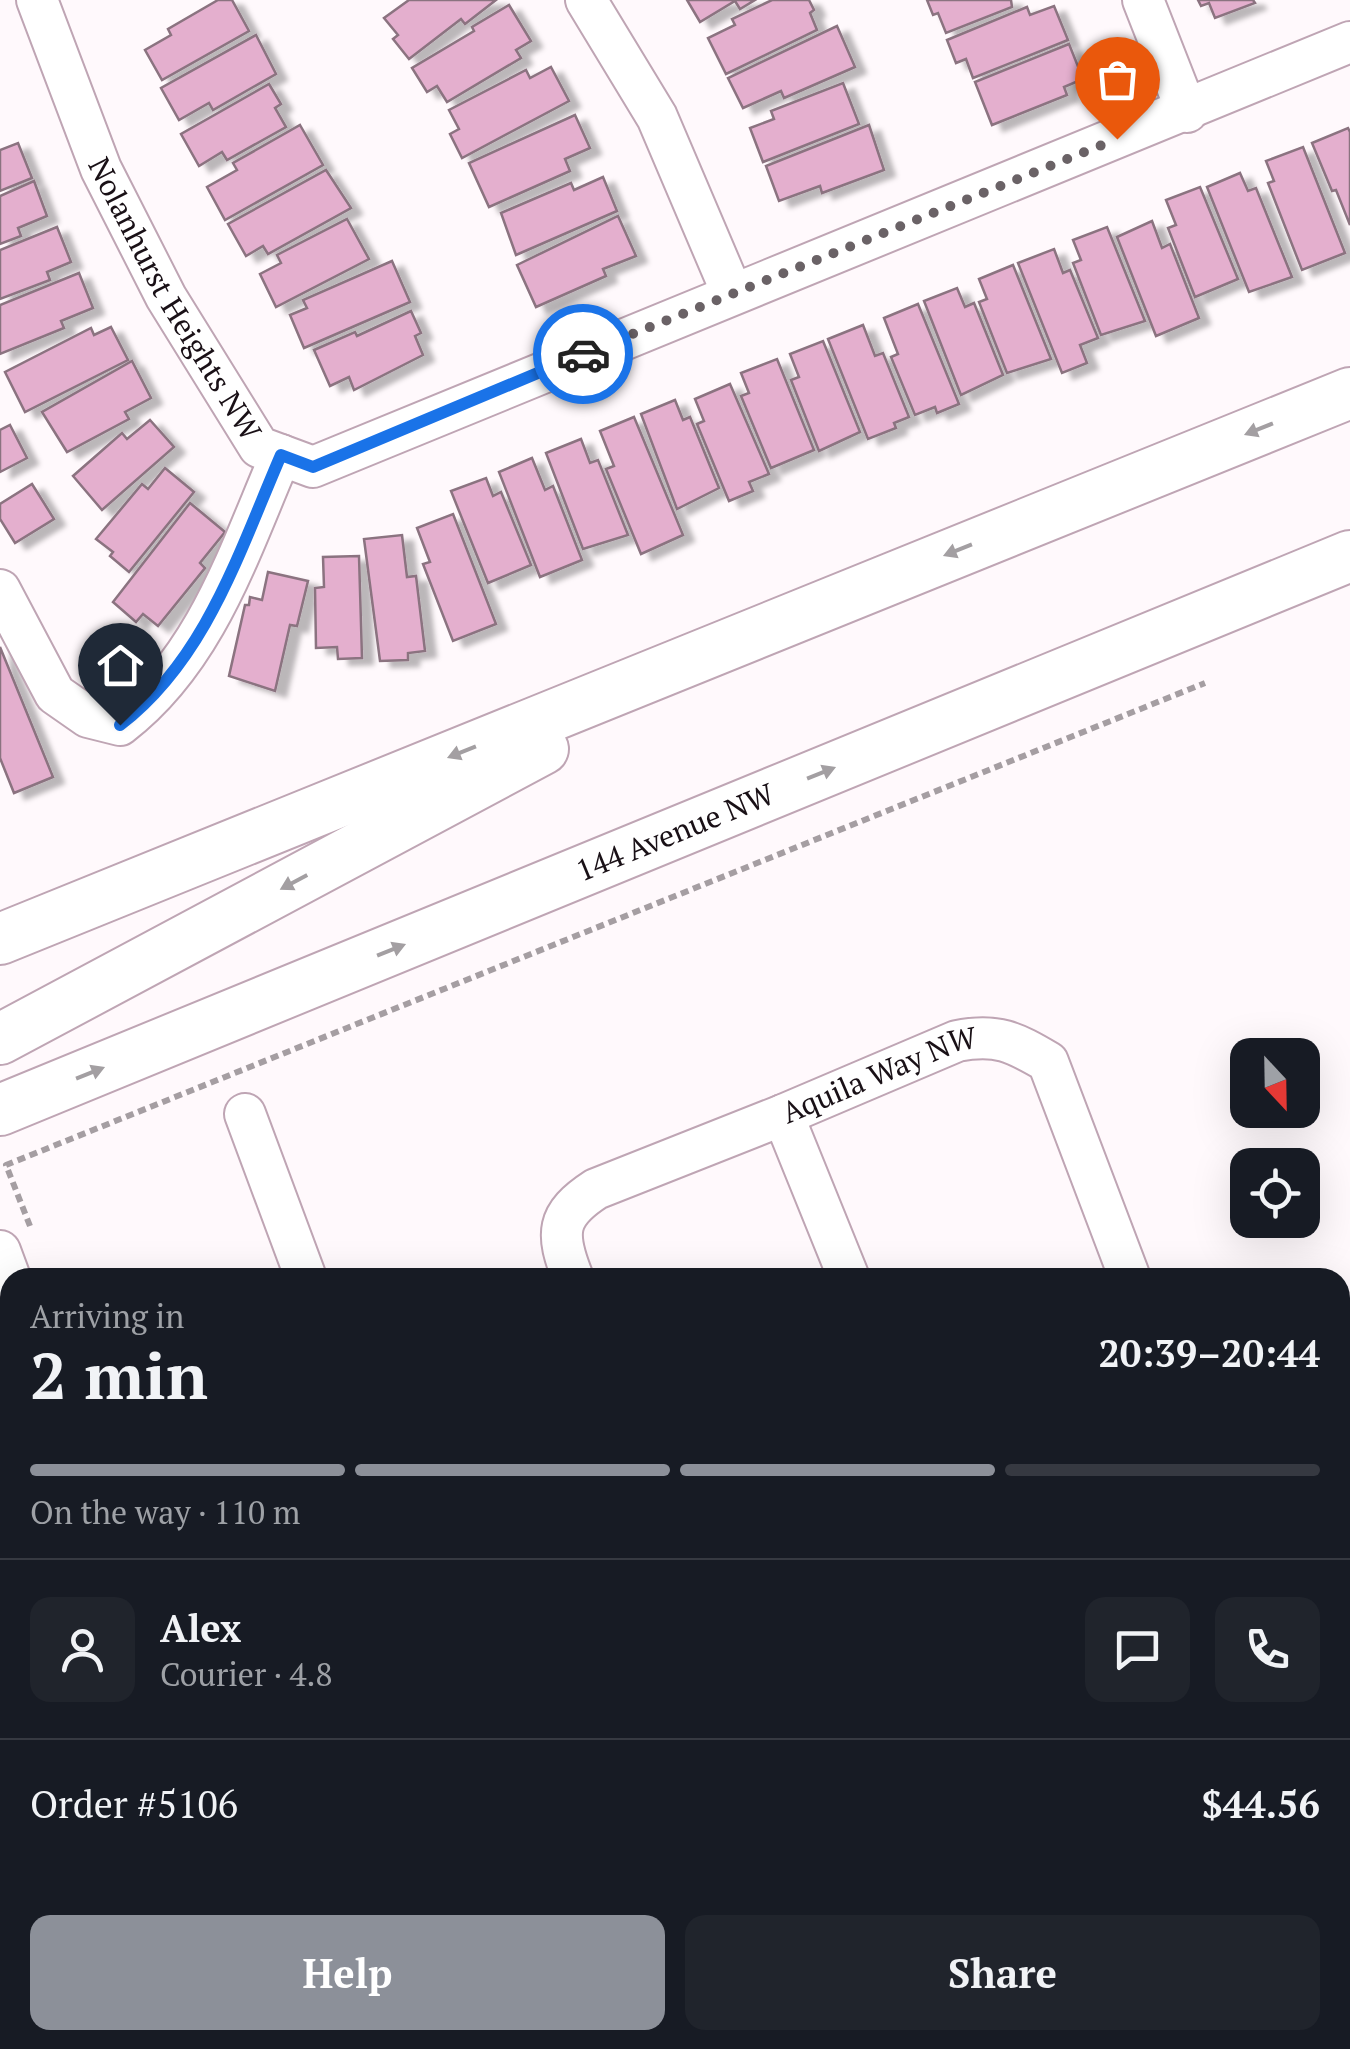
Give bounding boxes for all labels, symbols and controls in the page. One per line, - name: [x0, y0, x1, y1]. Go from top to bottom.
- pin: [1075, 37, 1160, 140]
- icon: bag: [1090, 52, 1145, 107]
- street label: Nolanhurst Heights NW: [79, 150, 271, 448]
- courier: [533, 304, 633, 404]
- icon: car: [556, 327, 611, 382]
- one-way arrow: [1244, 422, 1274, 438]
- one-way arrow: [943, 543, 973, 559]
- pin: [78, 623, 163, 726]
- icon: home: [93, 638, 148, 693]
- one-way arrow: [447, 744, 477, 760]
- one-way arrow: [806, 765, 836, 781]
- street label: 144 Avenue NW: [570, 773, 781, 890]
- one-way arrow: [279, 873, 308, 890]
- one-way arrow: [376, 941, 406, 957]
- street label: Aquila Way NW: [775, 1017, 980, 1132]
- north arrow: [1230, 1038, 1320, 1128]
- map controls: [1230, 1038, 1320, 1238]
- one-way arrow: [75, 1064, 105, 1080]
- button: locate: [1230, 1148, 1320, 1238]
- text: Arriving in: [30, 1295, 184, 1337]
- text: 20:39–20:44: [1098, 1328, 1320, 1378]
- text: 2 min: [30, 1331, 208, 1418]
- text: On the way · 110 m: [30, 1491, 300, 1533]
- button: person: [30, 1597, 135, 1702]
- button: chat: [1085, 1597, 1190, 1702]
- button: phone: [1215, 1597, 1320, 1702]
- text: Alex: [160, 1603, 241, 1653]
- text: Courier · 4.8: [160, 1653, 332, 1695]
- text: Order #5106: [30, 1779, 238, 1829]
- text: $44.56: [1201, 1779, 1320, 1829]
- button: Help: [30, 1915, 665, 2030]
- button: Share: [685, 1915, 1320, 2030]

